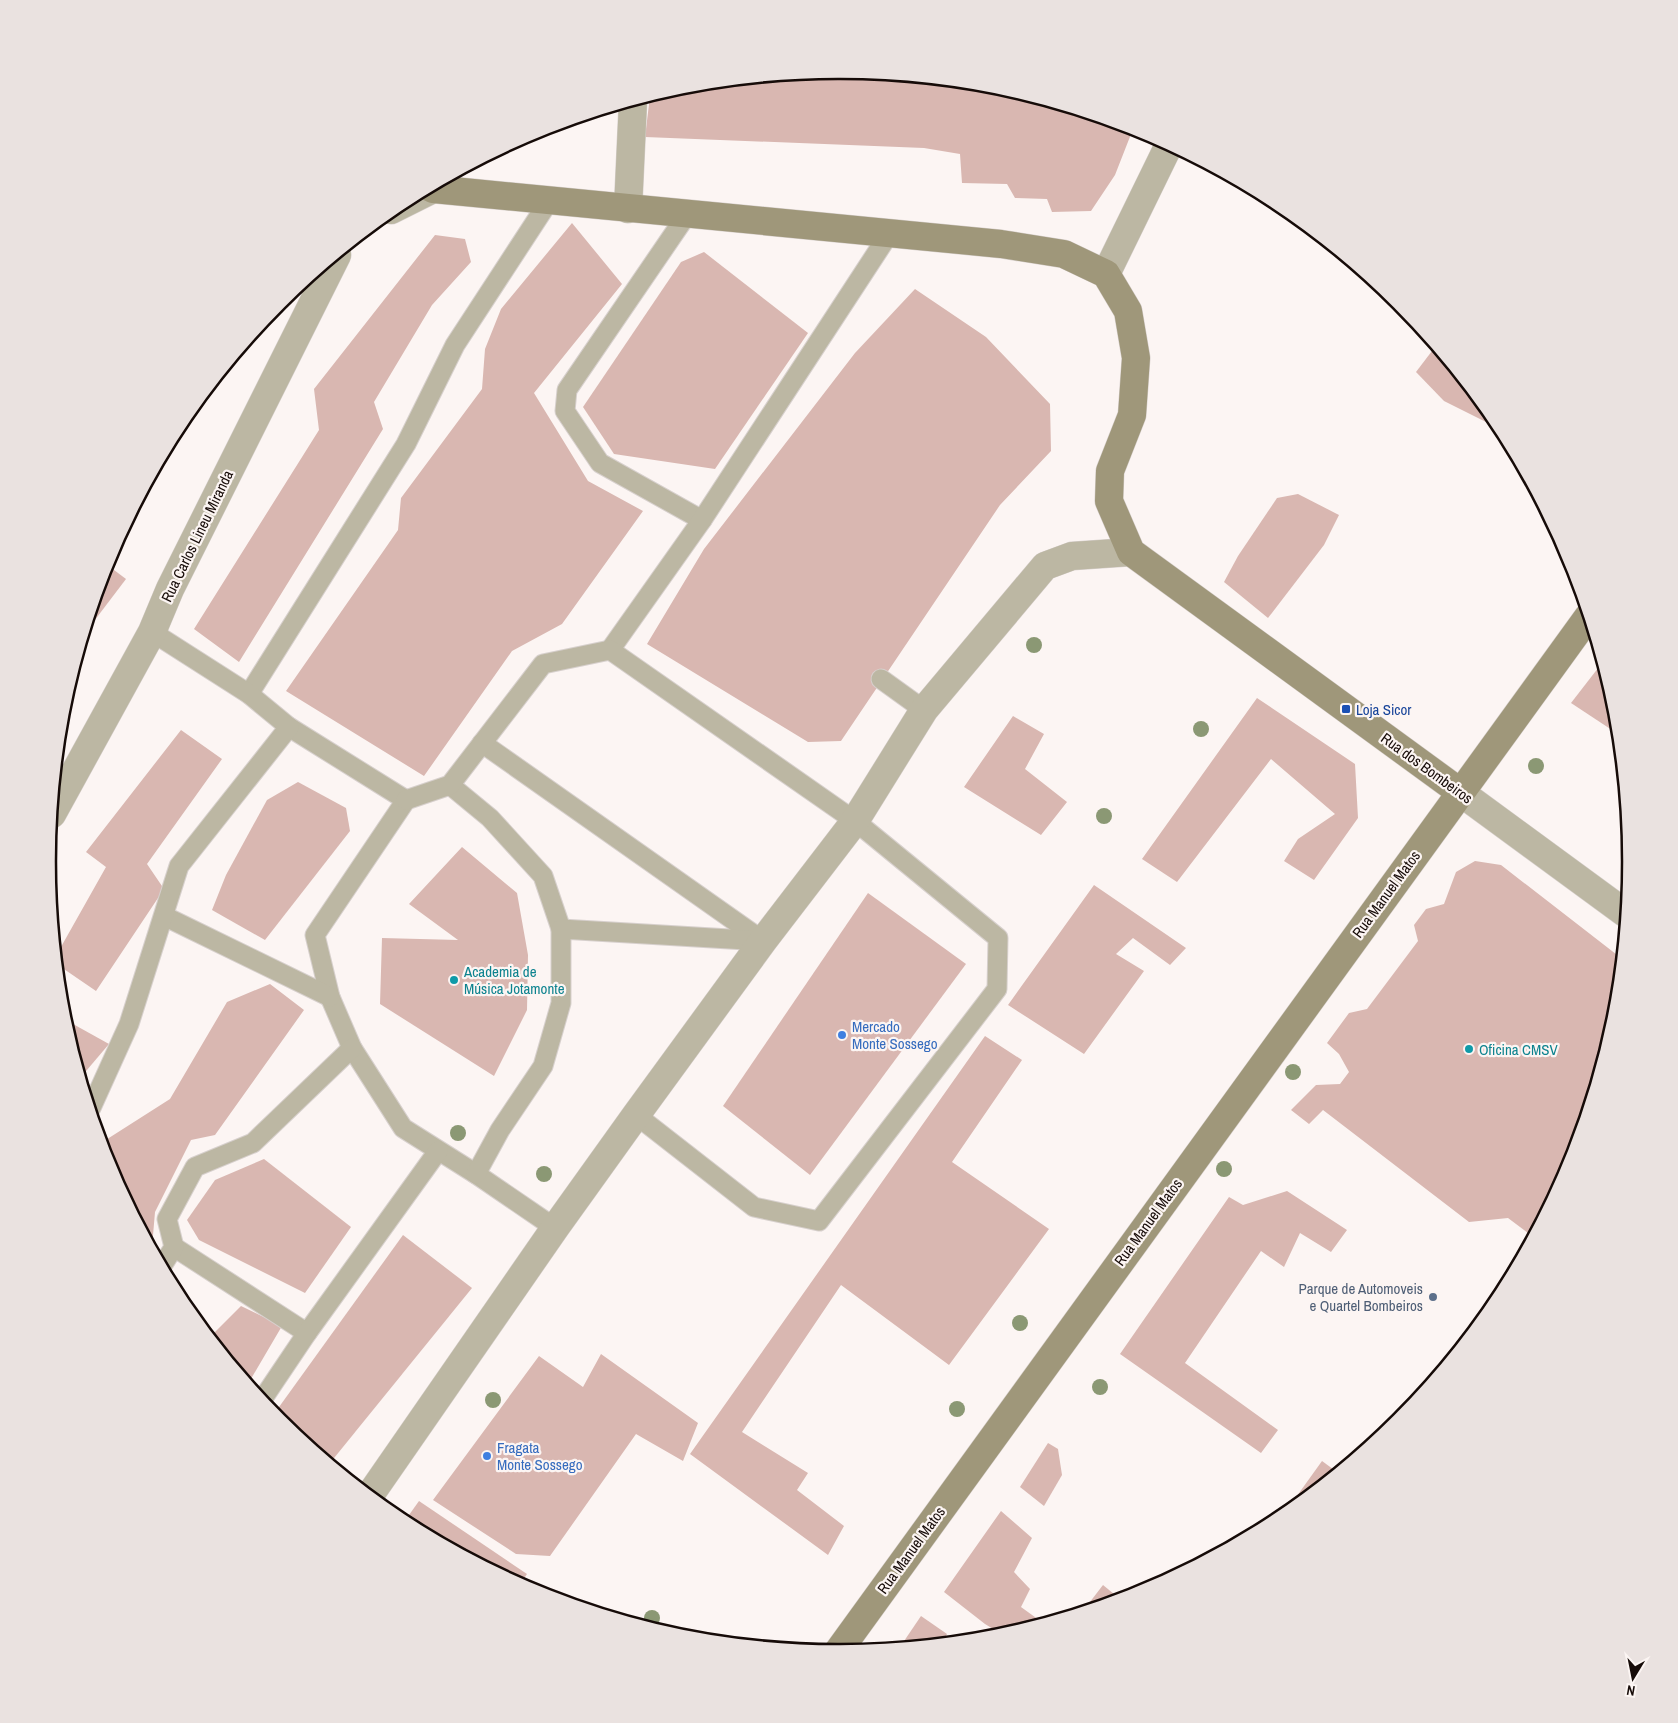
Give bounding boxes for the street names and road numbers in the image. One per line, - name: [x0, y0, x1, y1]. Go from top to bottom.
- street label: Rua Carlos Lineu Miranda: [156, 466, 238, 605]
- street label: Rua dos Bombeiros: [1377, 728, 1477, 808]
- street label: Rua Manuel Matos: [1347, 846, 1425, 942]
- street label: Rua Manuel Matos: [1109, 1174, 1187, 1270]
- street label: Rua Manuel Matos: [872, 1502, 950, 1598]

